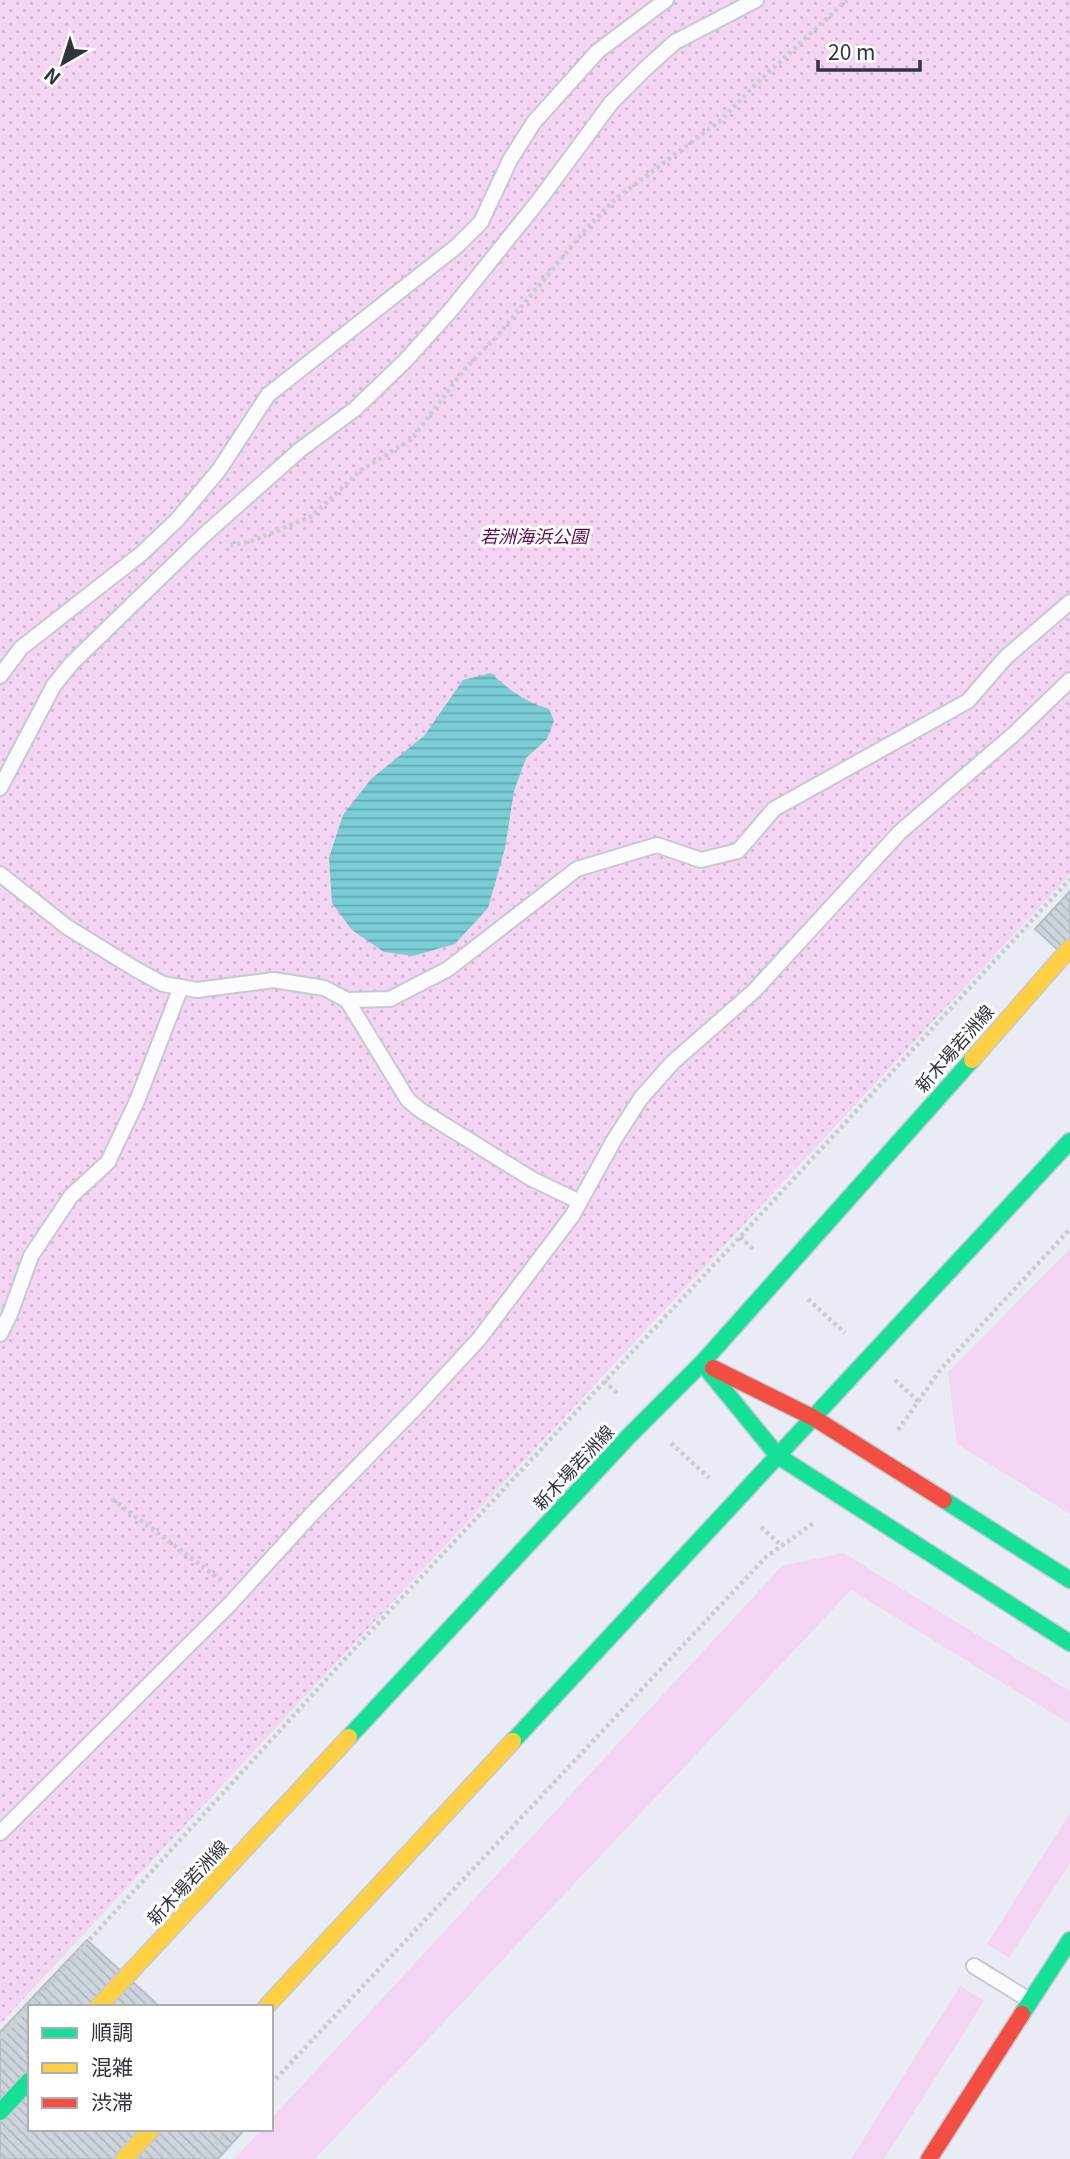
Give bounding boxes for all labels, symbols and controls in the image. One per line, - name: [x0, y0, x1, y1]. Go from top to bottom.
- north arrow: [28, 28, 98, 98]
- scale bar: [818, 28, 920, 72]
- text: 20 m: [828, 36, 875, 66]
- text: N: [37, 62, 65, 92]
- park label: 若洲海浜公園: [480, 522, 591, 548]
- street label: 新木場若洲線: [908, 998, 999, 1097]
- street label: 新木場若洲線: [526, 1418, 619, 1515]
- street label: 新木場若洲線: [140, 1833, 233, 1930]
- legend: [28, 2005, 273, 2131]
- text: 順調: [91, 2016, 133, 2046]
- text: 混雑: [91, 2051, 133, 2081]
- text: 渋滞: [91, 2086, 133, 2116]

